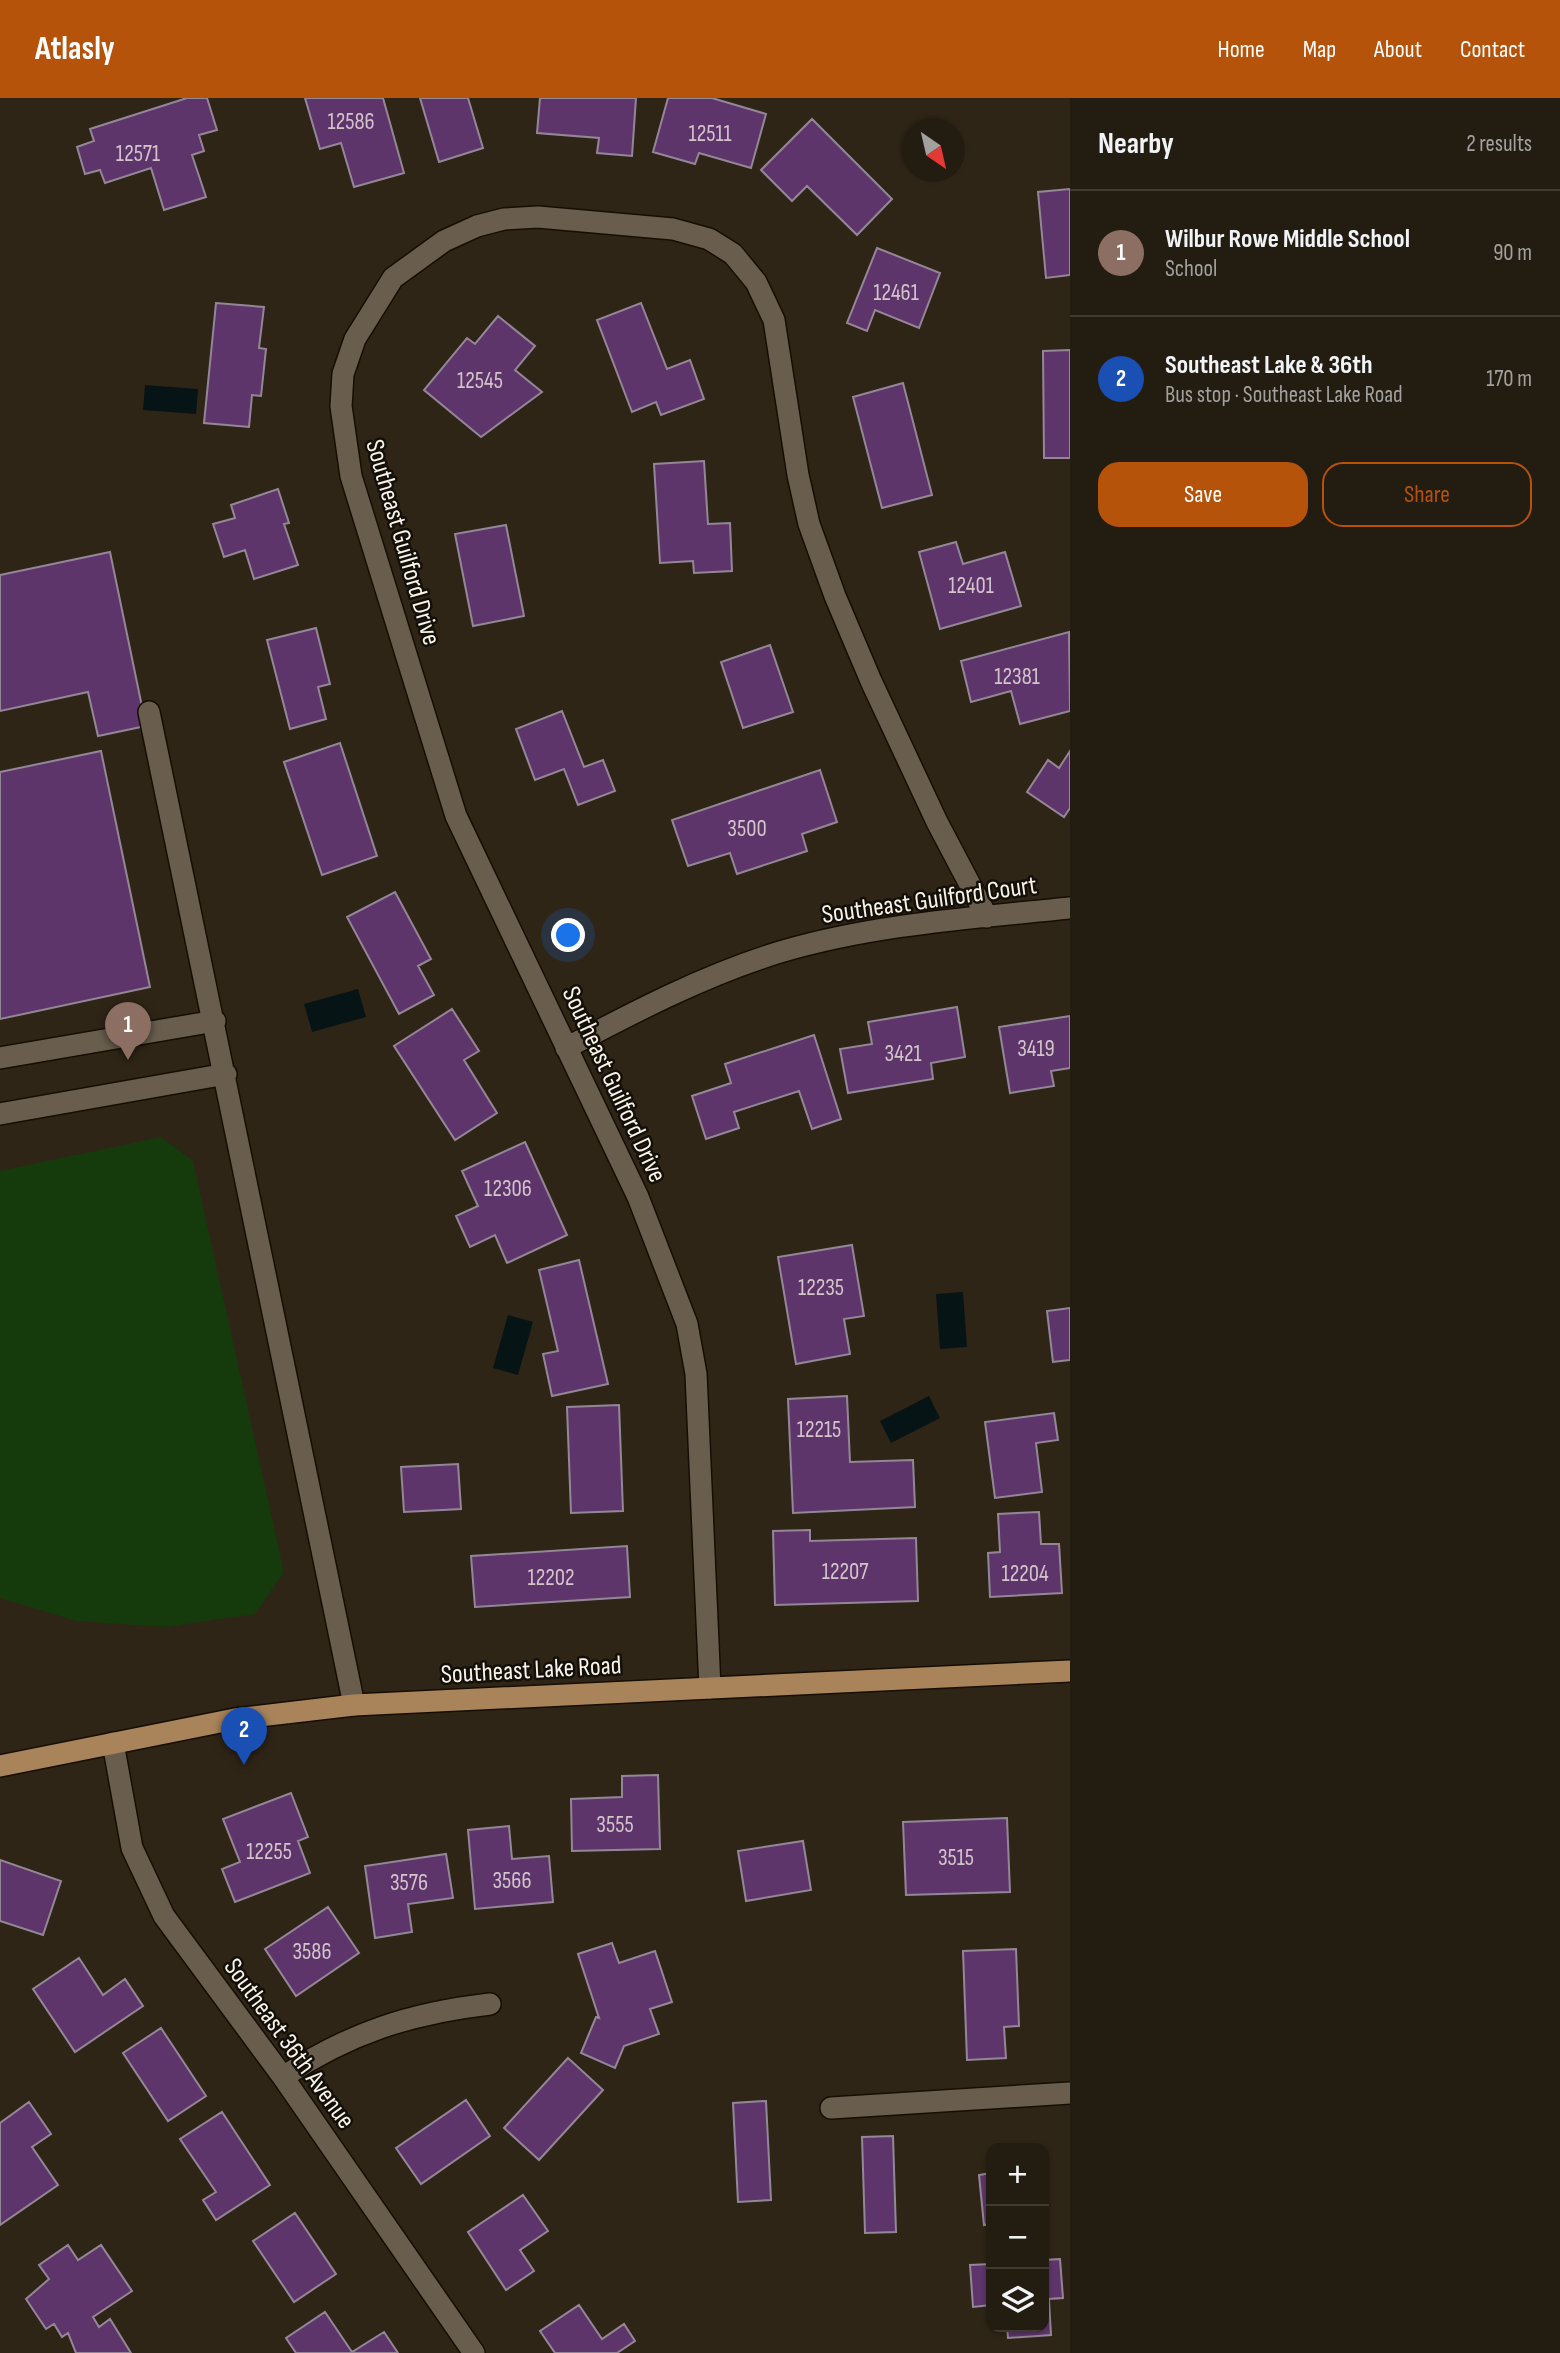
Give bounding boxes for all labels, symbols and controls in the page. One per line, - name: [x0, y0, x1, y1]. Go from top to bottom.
- text: Atlasly: [35, 29, 115, 69]
- text: Home: [1217, 35, 1265, 64]
- text: Map: [1303, 35, 1336, 64]
- text: About: [1374, 35, 1422, 64]
- text: Contact: [1460, 35, 1525, 64]
- house number: 12586: [327, 108, 375, 136]
- north arrow: [902, 119, 965, 182]
- house number: 12511: [688, 120, 732, 148]
- text: Nearby: [1098, 126, 1174, 162]
- text: 2 results: [1466, 130, 1532, 158]
- house number: 12571: [116, 140, 160, 168]
- text: Wilbur Rowe Middle School: [1165, 224, 1410, 255]
- text: 1: [1116, 239, 1126, 267]
- text: 90 m: [1493, 239, 1532, 267]
- text: School: [1165, 255, 1217, 283]
- house number: 12461: [873, 279, 919, 307]
- text: Southeast Lake & 36th: [1165, 350, 1372, 381]
- text: 2: [1116, 365, 1126, 393]
- text: 170 m: [1486, 365, 1532, 393]
- house number: 12545: [457, 367, 503, 395]
- text: Bus stop · Southeast Lake Road: [1165, 381, 1403, 409]
- street label: Southeast Guilford Drive: [358, 436, 447, 649]
- button: Save: [1098, 462, 1308, 527]
- button: Share: [1322, 462, 1532, 527]
- house number: 12401: [948, 572, 994, 600]
- house number: 12381: [994, 663, 1040, 691]
- house number: 3500: [727, 815, 767, 843]
- street label: Southeast Guilford Court: [820, 870, 1039, 931]
- your location: [551, 918, 585, 952]
- street label: Southeast Guilford Drive: [555, 982, 673, 1187]
- pin: 1: [105, 1002, 151, 1060]
- house number: 3419: [1017, 1035, 1055, 1063]
- house number: 3421: [884, 1040, 922, 1068]
- house number: 12306: [484, 1175, 532, 1203]
- house number: 12235: [798, 1274, 844, 1302]
- house number: 12215: [797, 1416, 841, 1444]
- house number: 12207: [822, 1558, 868, 1586]
- house number: 12204: [1001, 1560, 1049, 1588]
- house number: 12202: [527, 1564, 575, 1592]
- street label: Southeast Lake Road: [440, 1650, 622, 1691]
- pin: 2: [221, 1707, 267, 1765]
- house number: 3555: [596, 1811, 634, 1839]
- house number: 12255: [246, 1838, 292, 1866]
- house number: 3515: [938, 1844, 974, 1872]
- house number: 3566: [492, 1867, 532, 1895]
- house number: 3576: [390, 1869, 428, 1897]
- house number: 3586: [292, 1938, 332, 1966]
- street label: Southeast 36th Avenue: [217, 1953, 361, 2135]
- map controls: [986, 2143, 1049, 2332]
- button: +: [986, 2143, 1049, 2206]
- button: −: [986, 2206, 1049, 2269]
- button: layers: [986, 2269, 1049, 2332]

